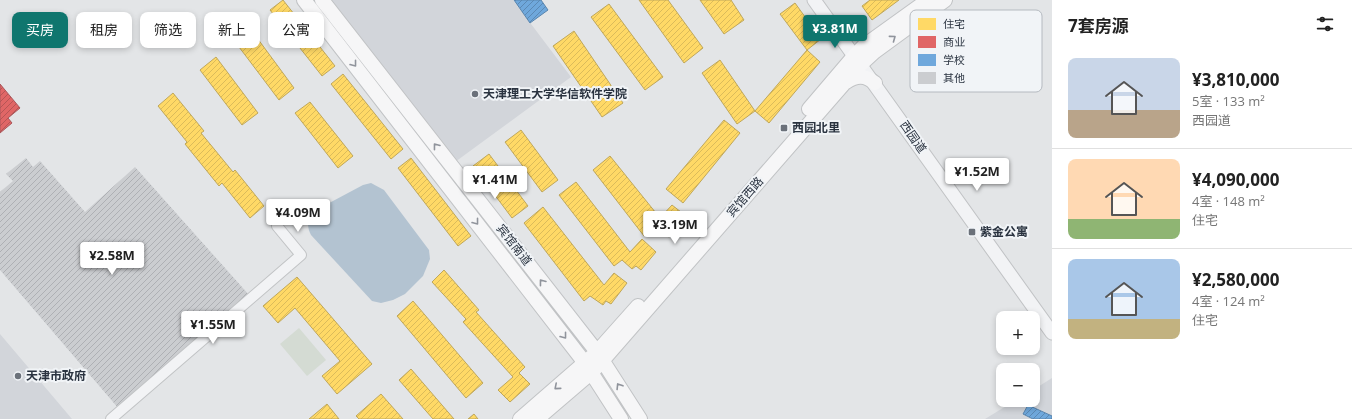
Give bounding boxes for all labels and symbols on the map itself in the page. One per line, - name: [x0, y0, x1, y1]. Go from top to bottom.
- legend: [910, 10, 1042, 92]
- pin: ¥3.81M: [802, 15, 868, 49]
- text: 住宅: [943, 16, 965, 31]
- text: 商业: [943, 34, 965, 49]
- one-way arrow: [889, 36, 896, 43]
- text: 学校: [943, 52, 965, 67]
- one-way arrow: [349, 60, 356, 67]
- text: 其他: [943, 70, 965, 85]
- place label: 天津理工大学华信软件学院: [483, 85, 627, 102]
- marker: 天津理工大学华信软件学院: [470, 89, 480, 99]
- street label: 西园道: [896, 117, 931, 156]
- place label: 西园北里: [792, 119, 840, 136]
- marker: 西园北里: [779, 123, 789, 133]
- one-way arrow: [434, 143, 441, 150]
- pin: ¥1.52M: [944, 158, 1010, 192]
- pin: ¥1.41M: [462, 166, 528, 200]
- street label: 宾馆西路: [722, 173, 767, 220]
- pin: ¥4.09M: [265, 199, 331, 233]
- pin: ¥3.19M: [642, 211, 708, 245]
- one-way arrow: [471, 218, 478, 225]
- street label: 宾馆南道: [493, 221, 536, 269]
- place label: 紫金公寓: [980, 223, 1028, 240]
- marker: 紫金公寓: [967, 227, 977, 237]
- pin: ¥2.58M: [79, 242, 145, 276]
- one-way arrow: [540, 279, 547, 286]
- pin: ¥1.55M: [180, 311, 246, 345]
- one-way arrow: [560, 331, 567, 338]
- place label: 天津市政府: [26, 367, 86, 384]
- marker: 天津市政府: [13, 371, 23, 381]
- one-way arrow: [555, 382, 562, 389]
- one-way arrow: [616, 383, 624, 390]

